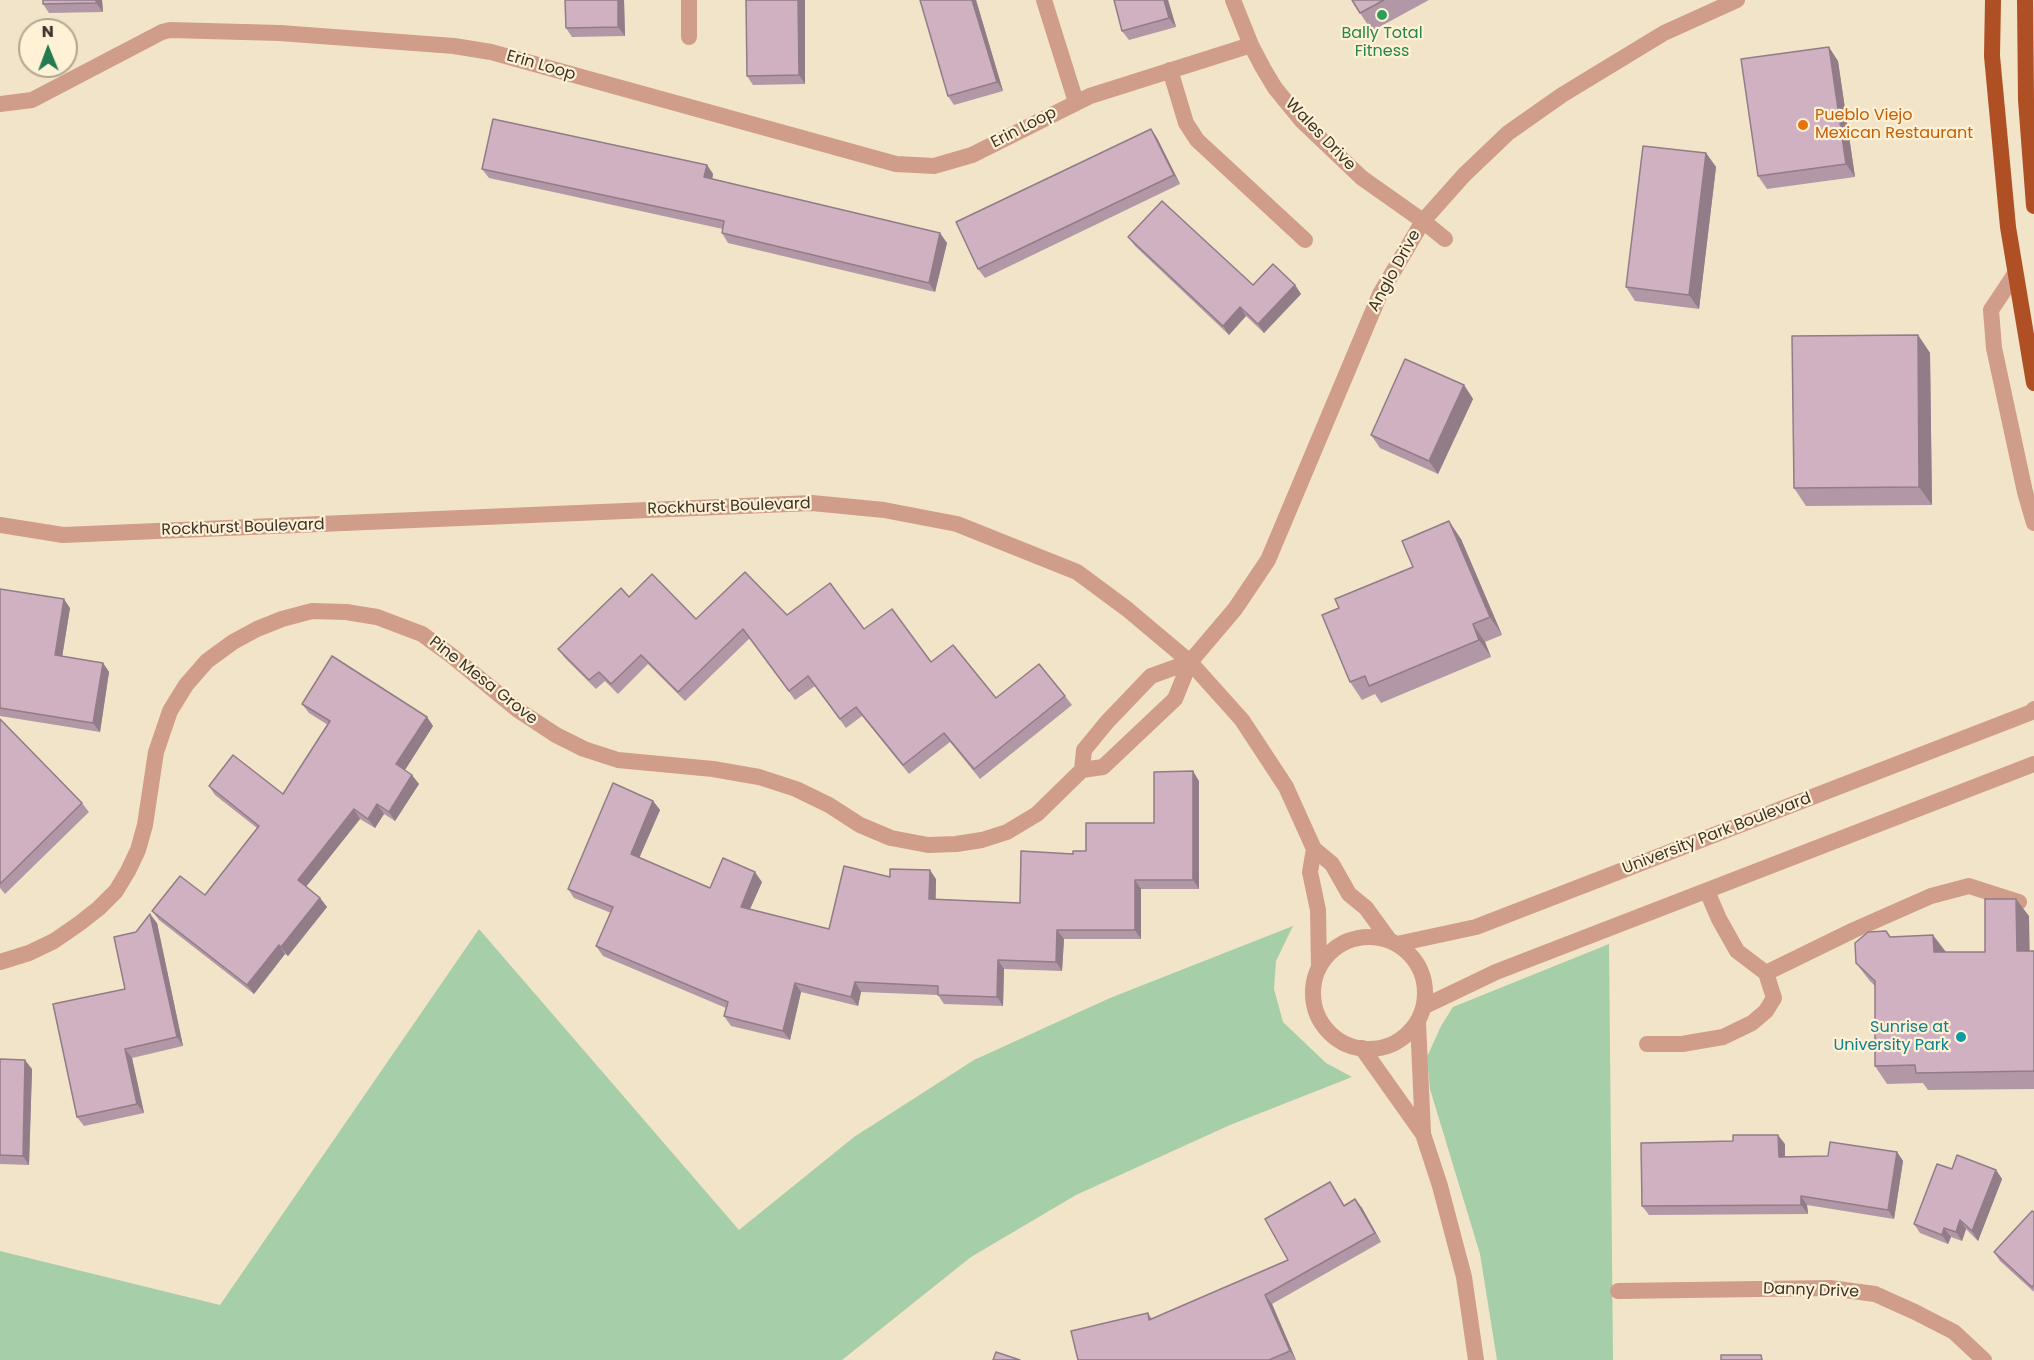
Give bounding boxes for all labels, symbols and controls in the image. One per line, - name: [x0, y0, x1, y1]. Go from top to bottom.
- marker: Bally Total Fitness: [1375, 8, 1389, 22]
- north arrow: [18, 18, 78, 78]
- text: N: [41, 20, 54, 43]
- place label: Bally Total Fitness: [1341, 24, 1423, 62]
- street label: Erin Loop: [504, 47, 578, 85]
- street label: Wales Drive: [1281, 95, 1359, 175]
- street label: Erin Loop: [988, 103, 1060, 153]
- place label: Pueblo Viejo Mexican Restaurant: [1815, 106, 1973, 144]
- marker: Pueblo Viejo Mexican Restaurant: [1796, 118, 1810, 132]
- street label: Anglo Drive: [1365, 227, 1425, 315]
- street label: Rockhurst Boulevard: [647, 495, 811, 519]
- street label: Rockhurst Boulevard: [161, 516, 325, 540]
- street label: Pine Mesa Grove: [425, 633, 541, 729]
- street label: University Park Boulevard: [1620, 789, 1814, 879]
- place label: Sunrise at University Park: [1833, 1018, 1949, 1056]
- marker: Sunrise at University Park: [1954, 1030, 1968, 1044]
- street label: Danny Drive: [1763, 1280, 1859, 1302]

